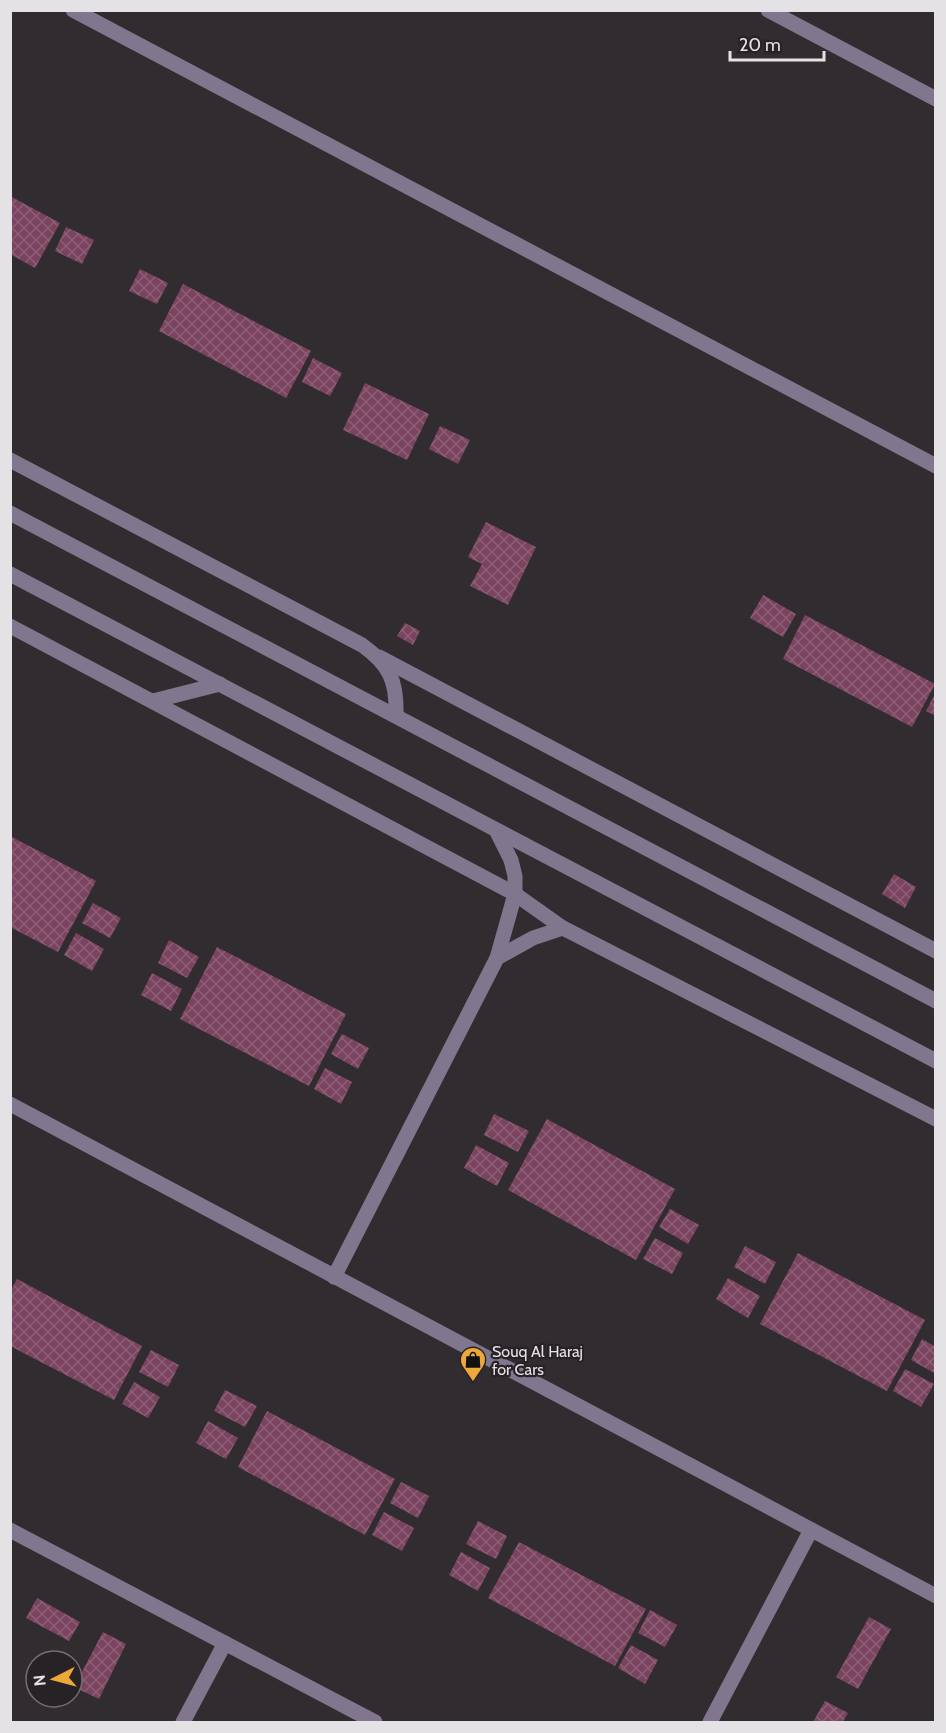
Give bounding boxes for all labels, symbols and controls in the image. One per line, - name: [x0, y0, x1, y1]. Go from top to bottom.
- scale bar: [730, 24, 824, 62]
- text: 20 m: [739, 34, 781, 56]
- place label: Souq Al Haraj for Cars: [492, 1342, 583, 1379]
- shop icon: Souq Al Haraj for Cars: [458, 1345, 488, 1383]
- north arrow: [24, 1649, 84, 1709]
- text: N: [30, 1674, 50, 1687]

